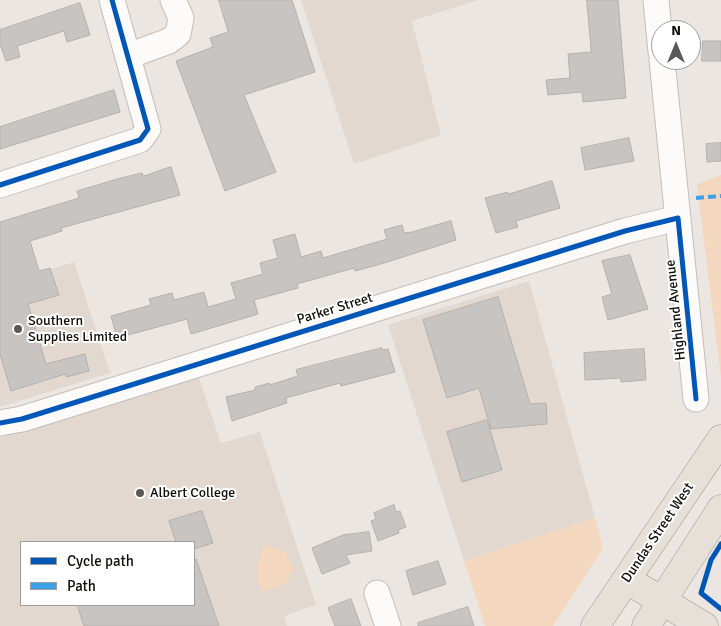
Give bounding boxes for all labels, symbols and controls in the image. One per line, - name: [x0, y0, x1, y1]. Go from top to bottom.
- north arrow: [651, 20, 701, 70]
- text: N: [671, 22, 681, 39]
- street label: Highland Avenue: [662, 259, 690, 361]
- street label: Parker Street: [295, 290, 375, 328]
- place label: Southern Supplies Limited: [28, 313, 127, 346]
- marker: Southern Supplies Limited: [12, 323, 24, 335]
- street label: Dundas Street West: [618, 480, 698, 586]
- place label: Albert College: [150, 485, 235, 501]
- marker: Albert College: [134, 487, 146, 499]
- legend: [20, 541, 195, 606]
- text: Cycle path: [67, 552, 134, 570]
- text: Path: [67, 577, 96, 595]

